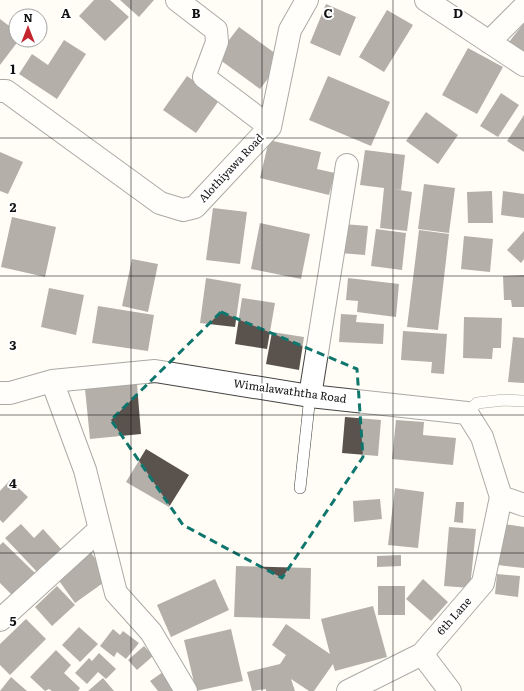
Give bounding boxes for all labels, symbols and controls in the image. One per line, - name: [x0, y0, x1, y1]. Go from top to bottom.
- text: A: [61, 3, 71, 22]
- text: B: [192, 3, 201, 22]
- text: C: [323, 3, 333, 22]
- text: D: [453, 3, 463, 22]
- north arrow: [8, 8, 48, 48]
- text: N: [23, 9, 33, 25]
- text: 1: [10, 59, 16, 78]
- street label: Alothiyawa Road: [194, 129, 267, 205]
- text: 2: [10, 197, 17, 216]
- text: 3: [9, 335, 17, 354]
- street label: Wimalawaththa Road: [233, 374, 348, 406]
- text: 4: [9, 473, 17, 492]
- street label: 6th Lane: [432, 593, 474, 638]
- text: 5: [9, 611, 17, 630]

